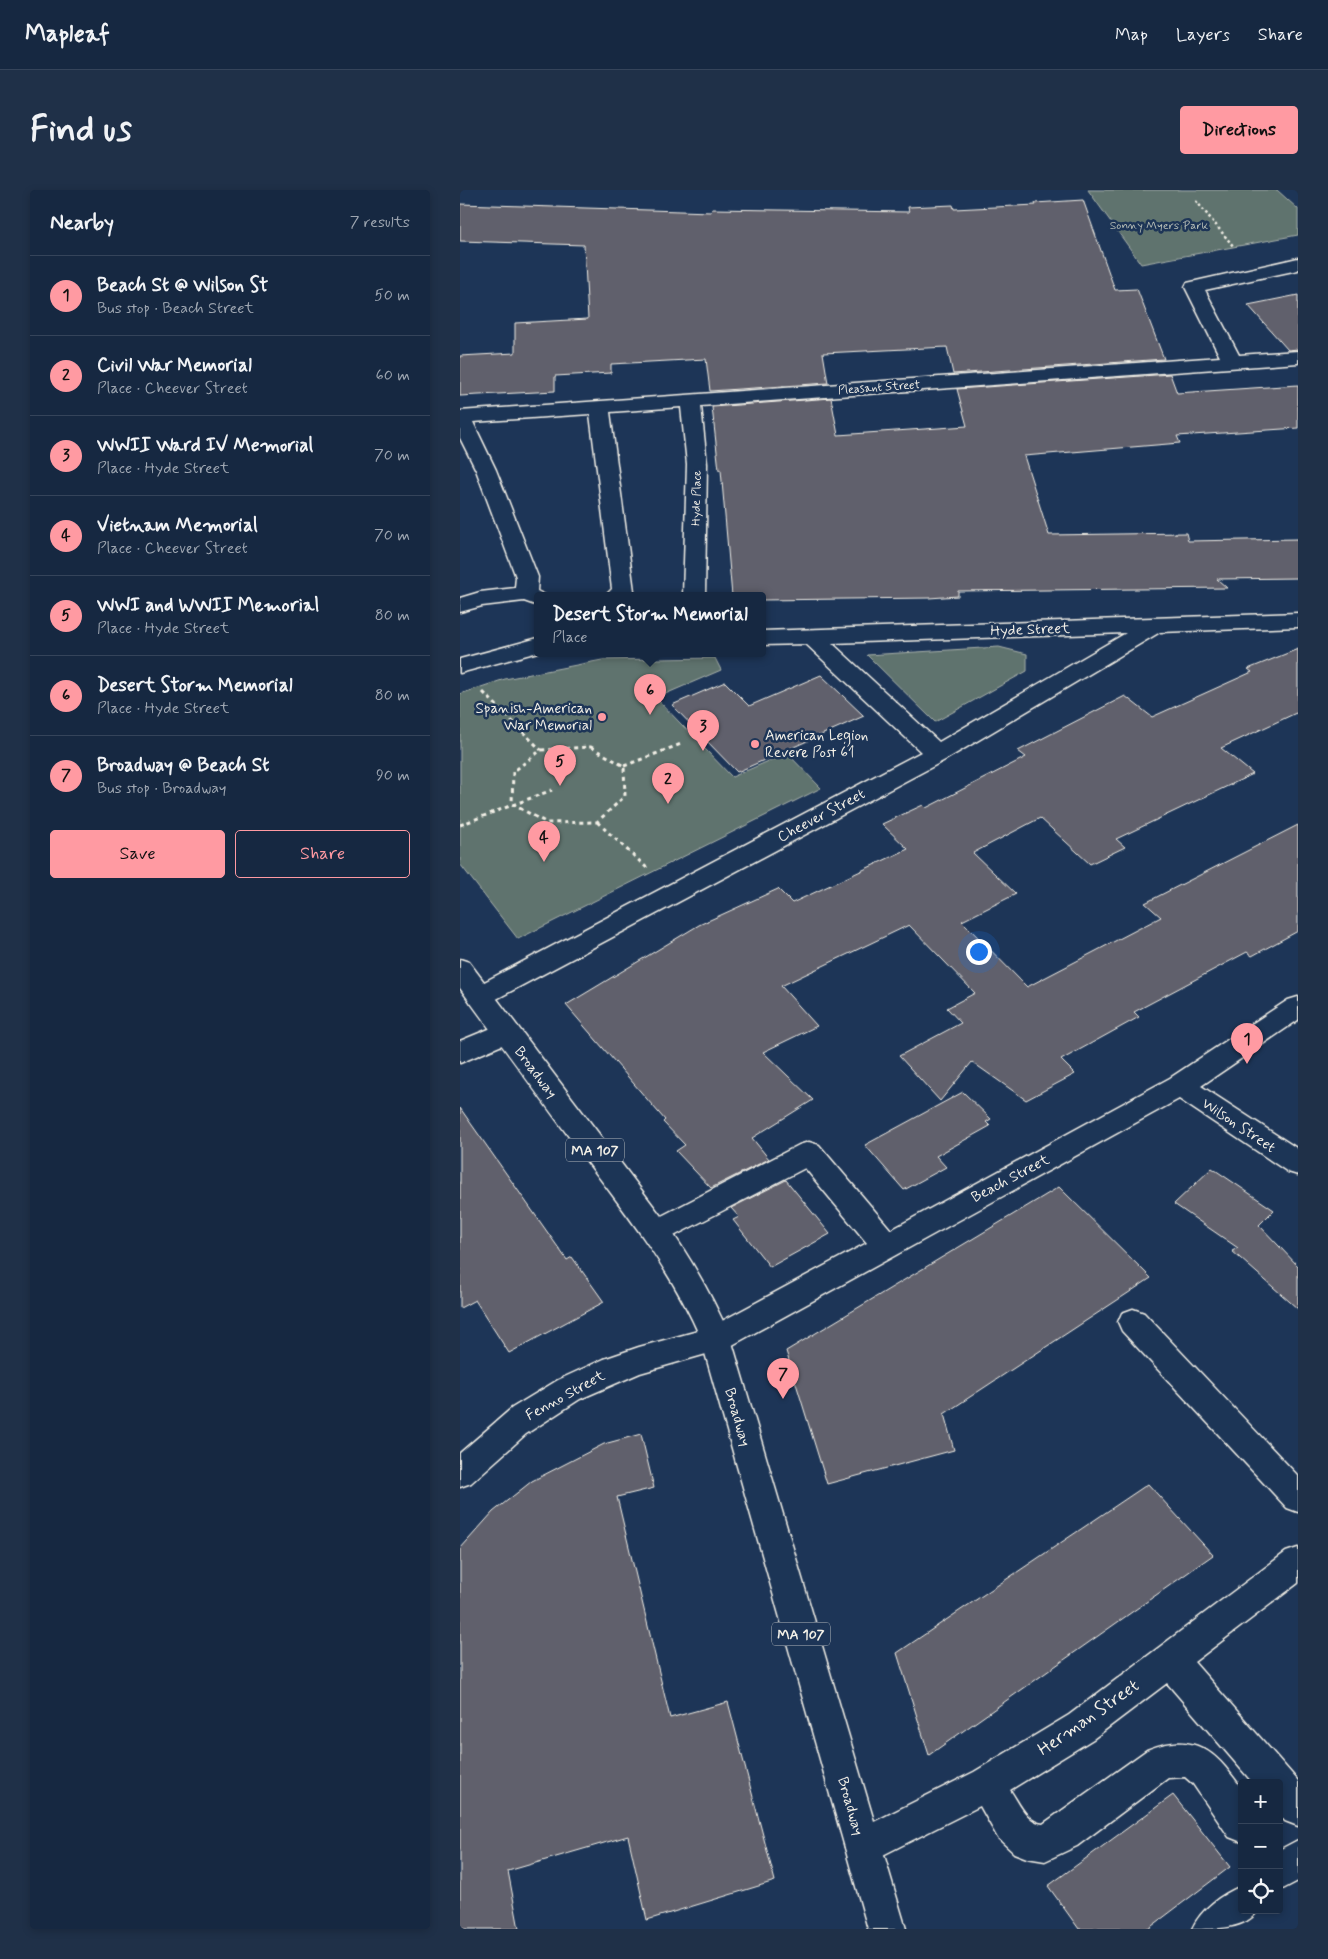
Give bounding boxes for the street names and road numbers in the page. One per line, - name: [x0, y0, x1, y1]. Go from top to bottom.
- street label: Pleasant Street: [837, 377, 921, 399]
- street label: Hyde Place: [689, 470, 705, 526]
- street label: Hyde Street: [990, 619, 1070, 641]
- street label: Cheever Street: [774, 784, 869, 847]
- street label: Broadway: [509, 1043, 561, 1103]
- street label: Wilson Street: [1198, 1094, 1280, 1158]
- road number: MA 107: [566, 1138, 624, 1162]
- street label: Beach Street: [968, 1150, 1053, 1208]
- street label: Fenno Street: [522, 1366, 609, 1426]
- street label: Broadway: [719, 1386, 755, 1449]
- road number: MA 107: [772, 1622, 830, 1646]
- street label: Herman Street: [1033, 1674, 1144, 1762]
- street label: Broadway: [832, 1775, 868, 1838]

